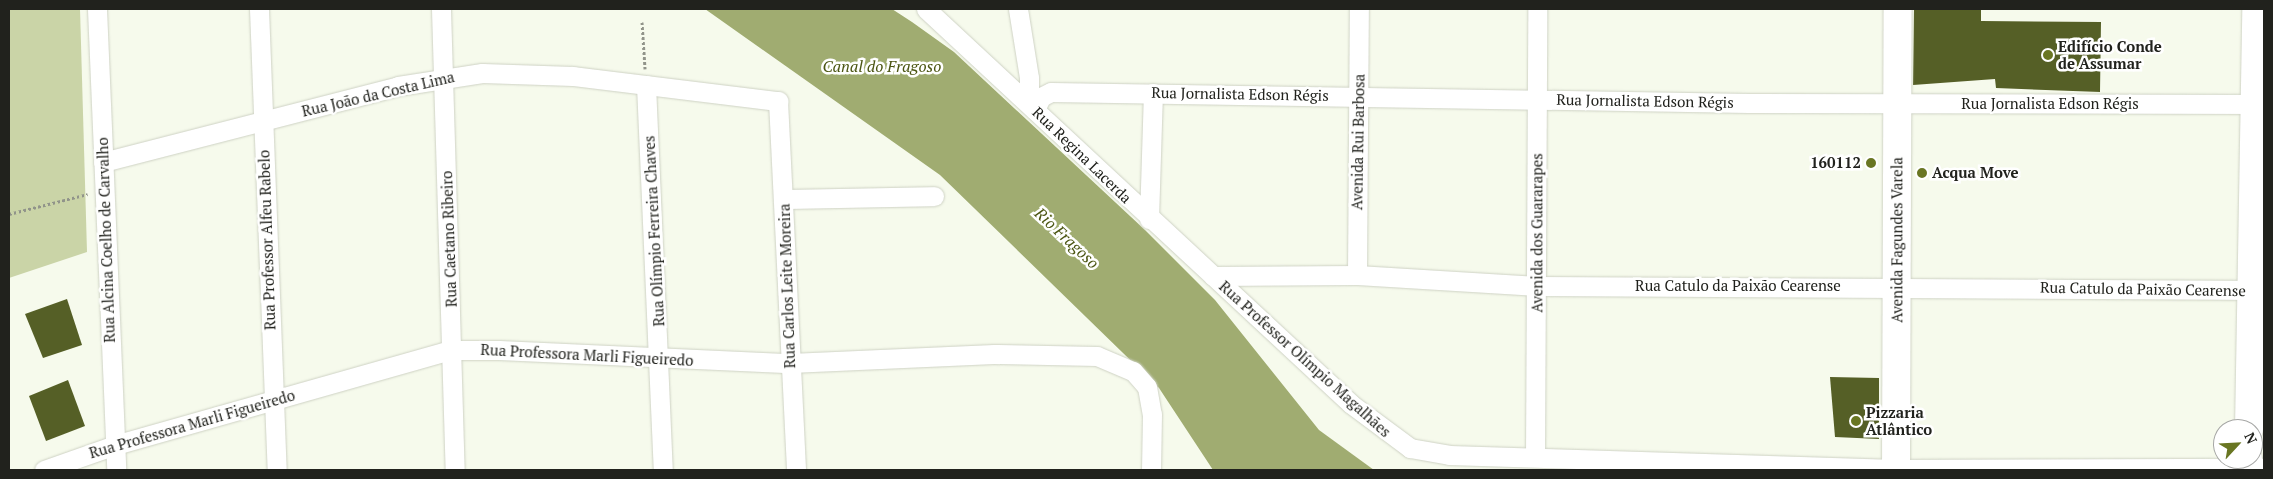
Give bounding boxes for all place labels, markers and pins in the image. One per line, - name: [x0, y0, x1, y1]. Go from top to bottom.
- place label: Edifício Conde de Assumar: [2058, 37, 2162, 72]
- marker: Edifício Conde de Assumar: [2042, 49, 2054, 61]
- place label: 160112: [1810, 154, 1861, 172]
- marker: 160112: [1865, 157, 1877, 169]
- place label: Acqua Move: [1932, 164, 2019, 182]
- marker: Acqua Move: [1916, 167, 1928, 179]
- place label: Pizzaria Atlântico: [1866, 403, 1932, 438]
- marker: Pizzaria Atlântico: [1850, 415, 1862, 427]

